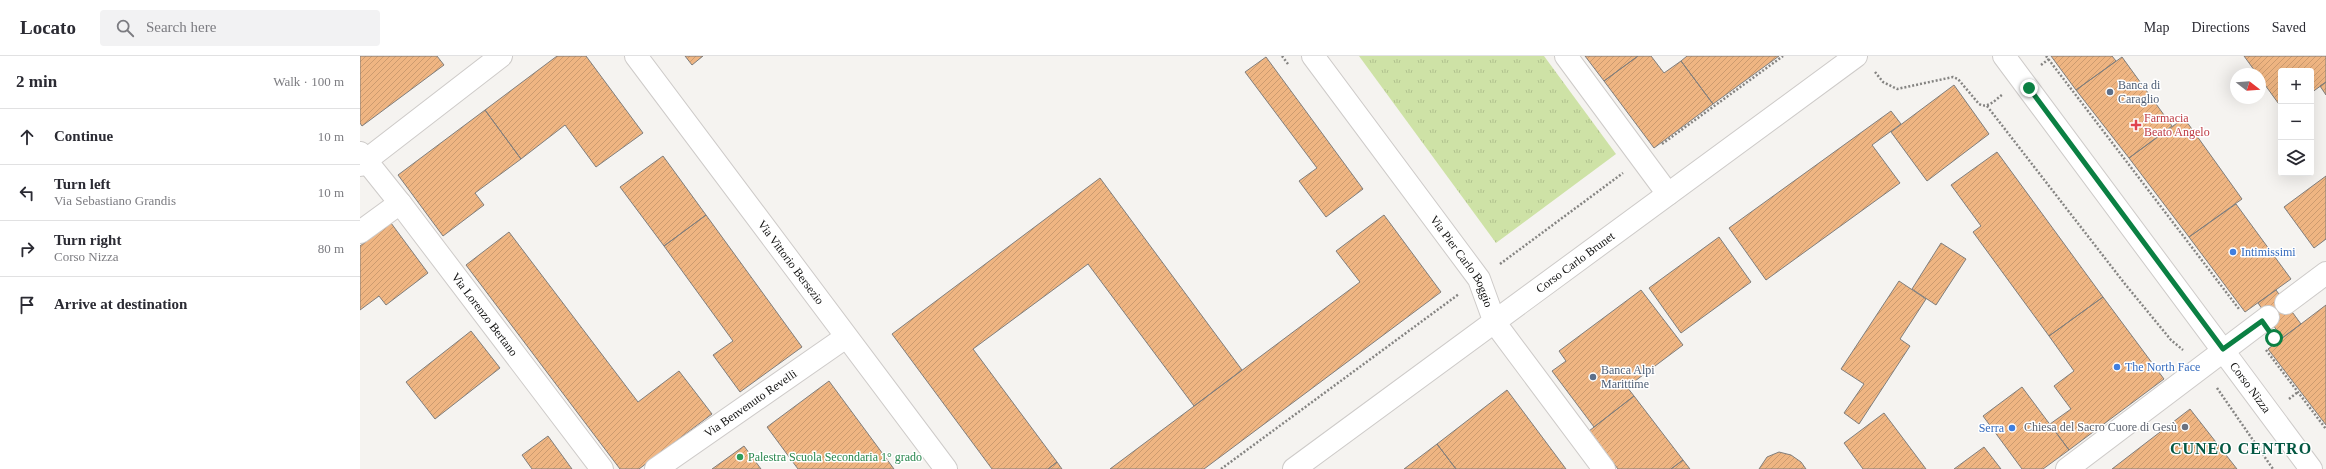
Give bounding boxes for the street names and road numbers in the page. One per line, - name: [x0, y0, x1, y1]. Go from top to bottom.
- street label: Via Pier Carlo Boggio: [1427, 213, 1496, 309]
- street label: Via Vittorio Bersezio: [755, 217, 827, 307]
- street label: Corso Carlo Brunet: [1533, 228, 1618, 296]
- street label: Via Lorenzo Bertano: [449, 270, 521, 359]
- street label: Corso Nizza: [2227, 359, 2274, 416]
- street label: Via Benvenuto Revelli: [702, 366, 800, 440]

